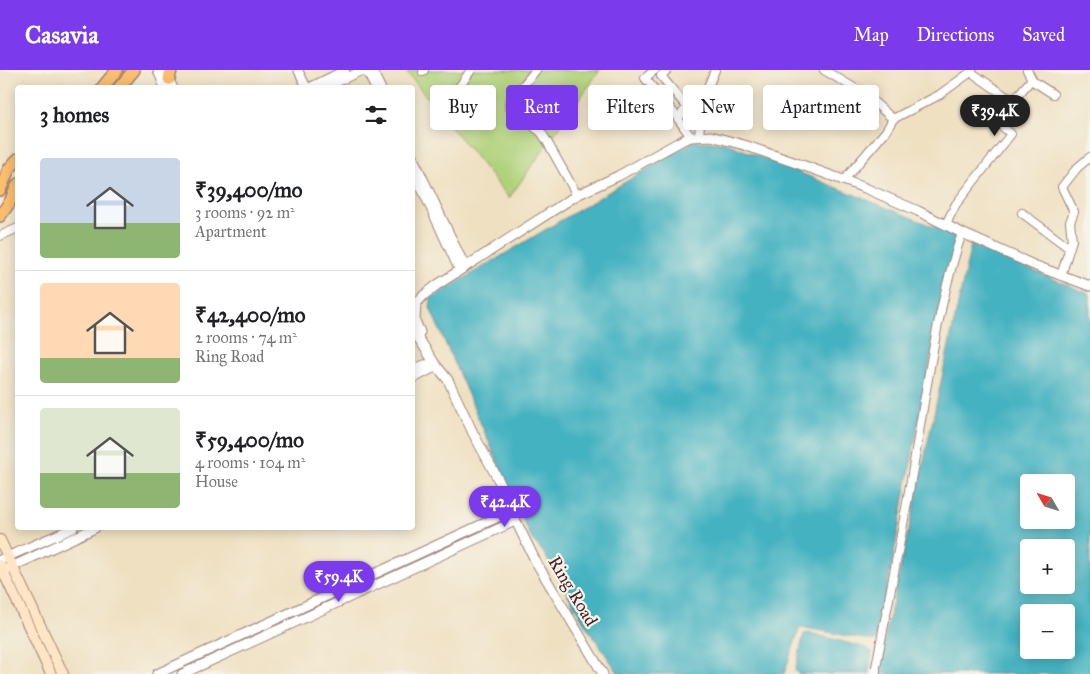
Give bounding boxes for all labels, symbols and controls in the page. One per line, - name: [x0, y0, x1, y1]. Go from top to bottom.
- text: Casavia: [25, 20, 99, 50]
- text: Map: [853, 24, 889, 46]
- text: Directions: [917, 24, 994, 46]
- text: Saved: [1022, 24, 1065, 46]
- chip: Buy: [430, 85, 496, 130]
- chip: Rent: [506, 85, 578, 130]
- chip: Filters: [588, 85, 673, 130]
- chip: New: [683, 85, 753, 130]
- chip: Apartment: [763, 85, 879, 130]
- pin: ₹39.4K: [954, 94, 1036, 137]
- icon: filters: [362, 101, 390, 129]
- text: ₹39.4K: [971, 101, 1019, 120]
- text: 3 homes: [40, 102, 109, 128]
- text: ₹39,400/mo: [195, 177, 303, 203]
- icon: home: [80, 178, 140, 238]
- text: 3 rooms · 92 m²: [195, 203, 295, 222]
- text: Apartment: [195, 222, 267, 241]
- text: ₹42,400/mo: [195, 302, 305, 328]
- icon: home: [80, 303, 140, 363]
- text: 2 rooms · 74 m²: [195, 328, 297, 347]
- text: Ring Road: [195, 347, 264, 366]
- text: ₹59,400/mo: [195, 427, 304, 453]
- icon: home: [80, 428, 140, 488]
- text: 4 rooms · 104 m²: [195, 453, 305, 472]
- text: House: [195, 472, 238, 491]
- north arrow: [1020, 474, 1075, 529]
- map controls: [1020, 474, 1075, 659]
- pin: ₹42.4K: [464, 486, 546, 528]
- text: ₹42.4K: [480, 492, 530, 511]
- button: +: [1020, 539, 1075, 594]
- street label: Ring Road: [543, 552, 603, 631]
- pin: ₹59.4K: [298, 560, 380, 603]
- text: ₹59.4K: [315, 567, 363, 586]
- button: −: [1020, 604, 1075, 659]

